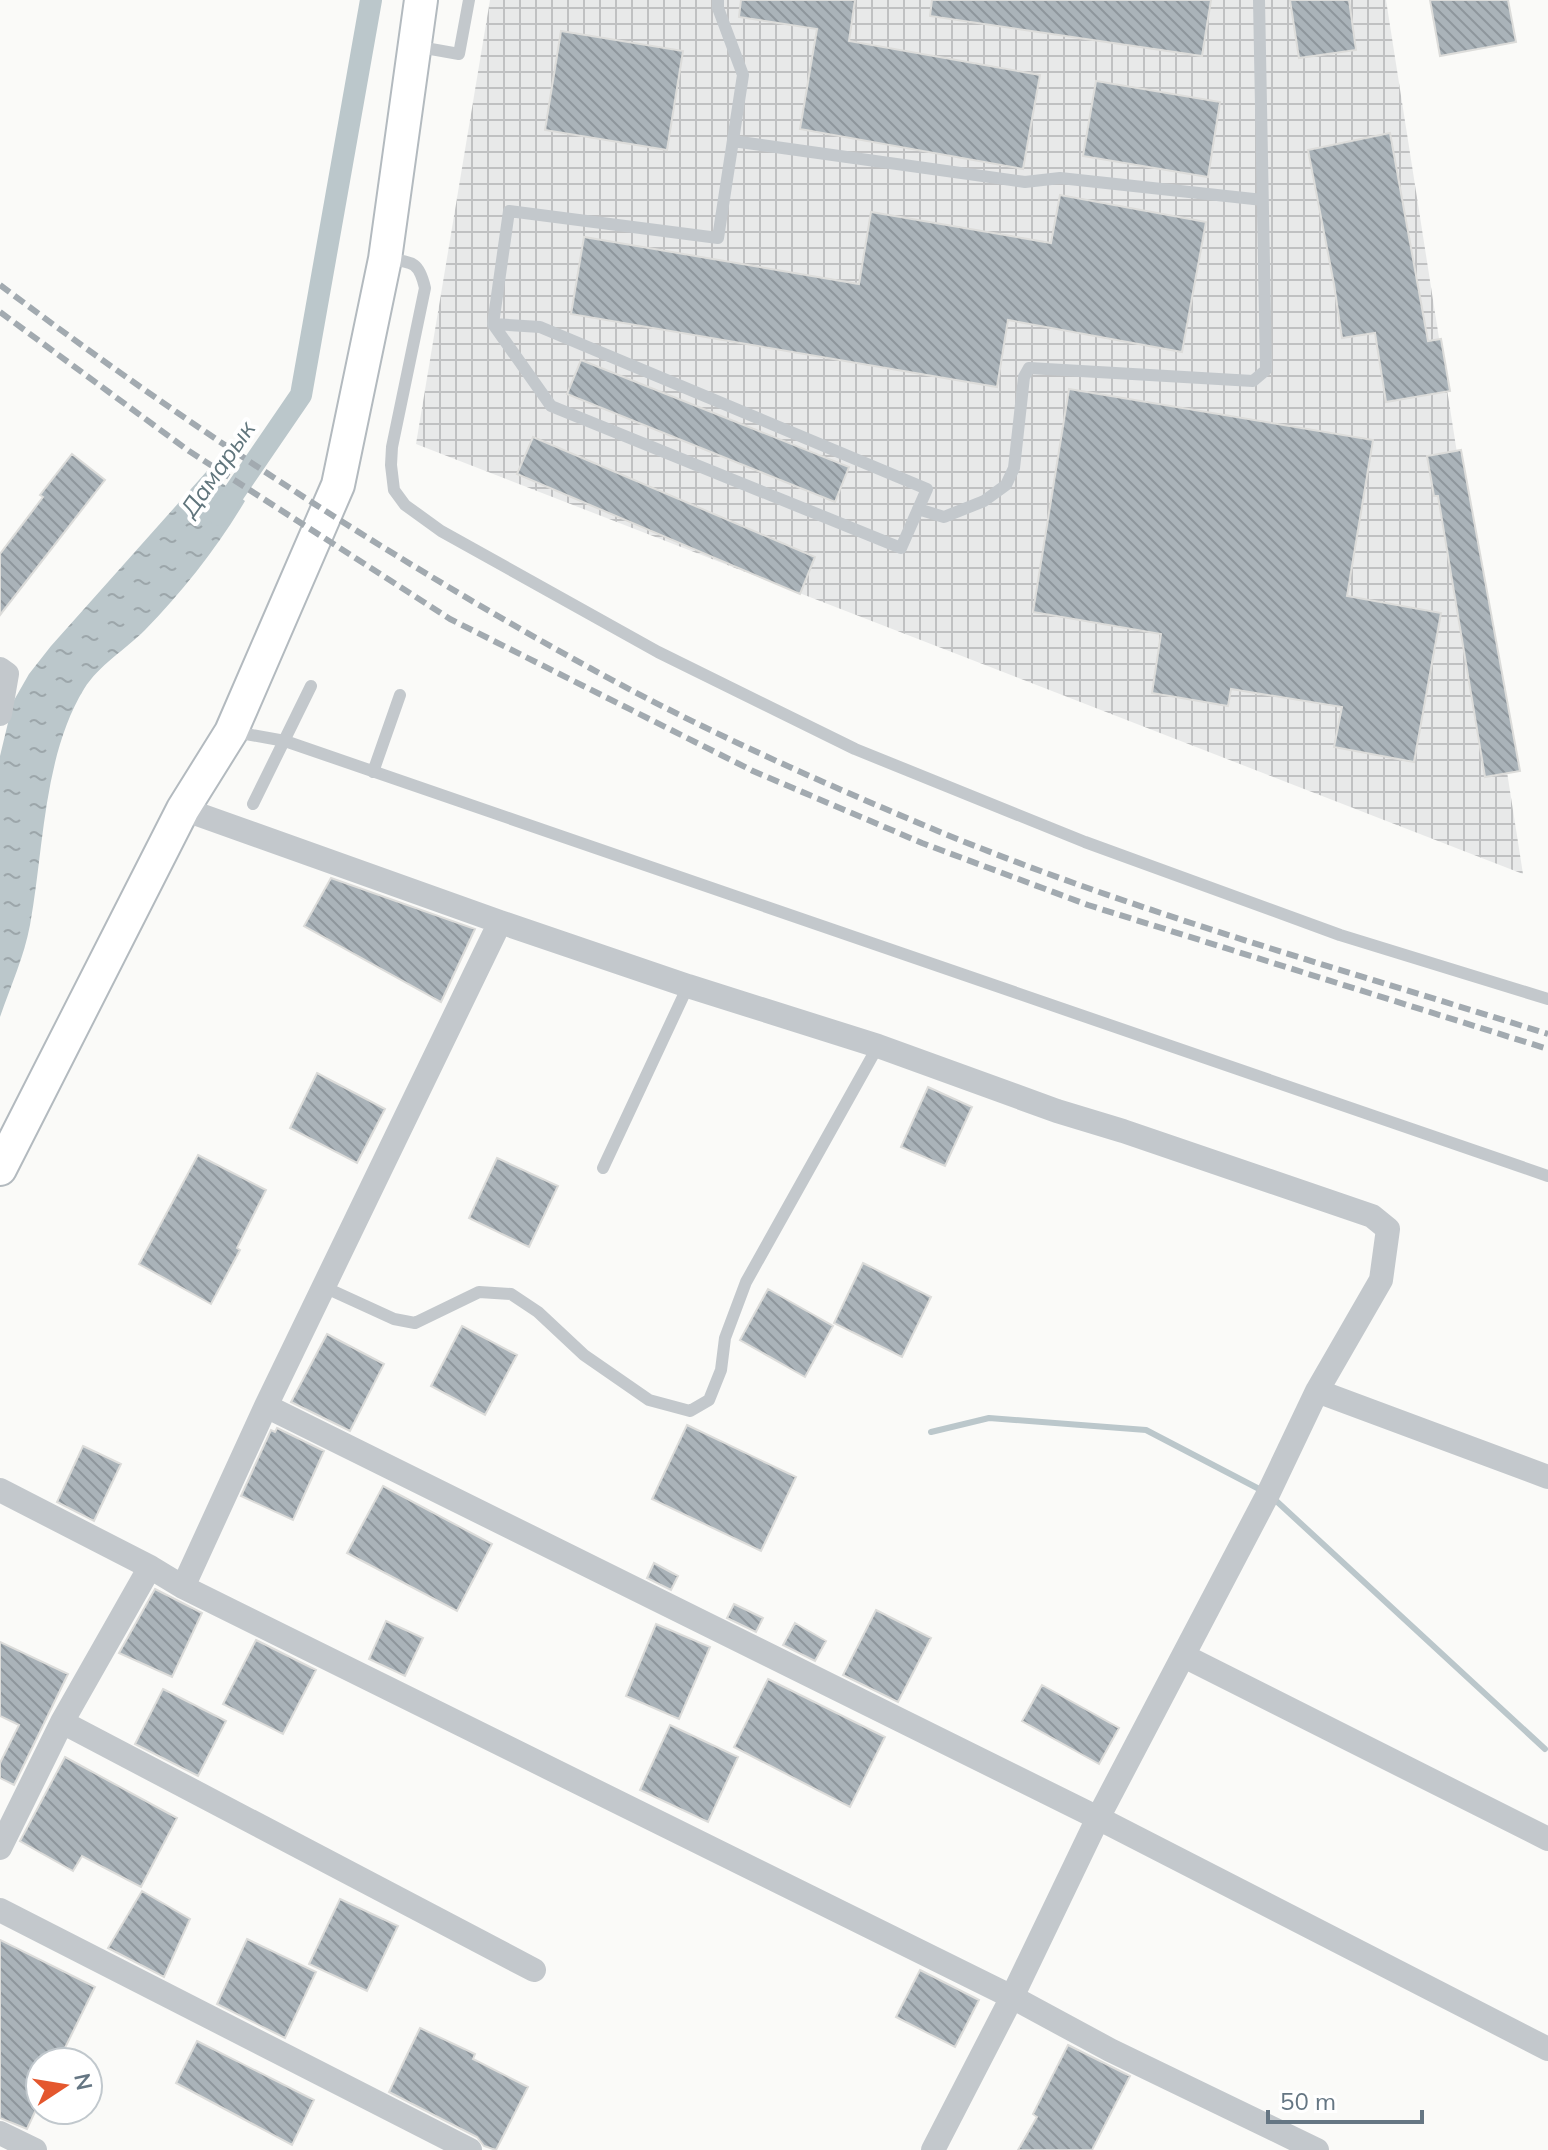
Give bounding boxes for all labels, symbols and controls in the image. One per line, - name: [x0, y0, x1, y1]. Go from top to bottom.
- water label: Дамарык: [172, 414, 262, 524]
- north arrow: [24, 2046, 104, 2126]
- text: N: [68, 2071, 99, 2093]
- scale bar: [1268, 2074, 1422, 2124]
- text: 50 m: [1280, 2086, 1336, 2116]

